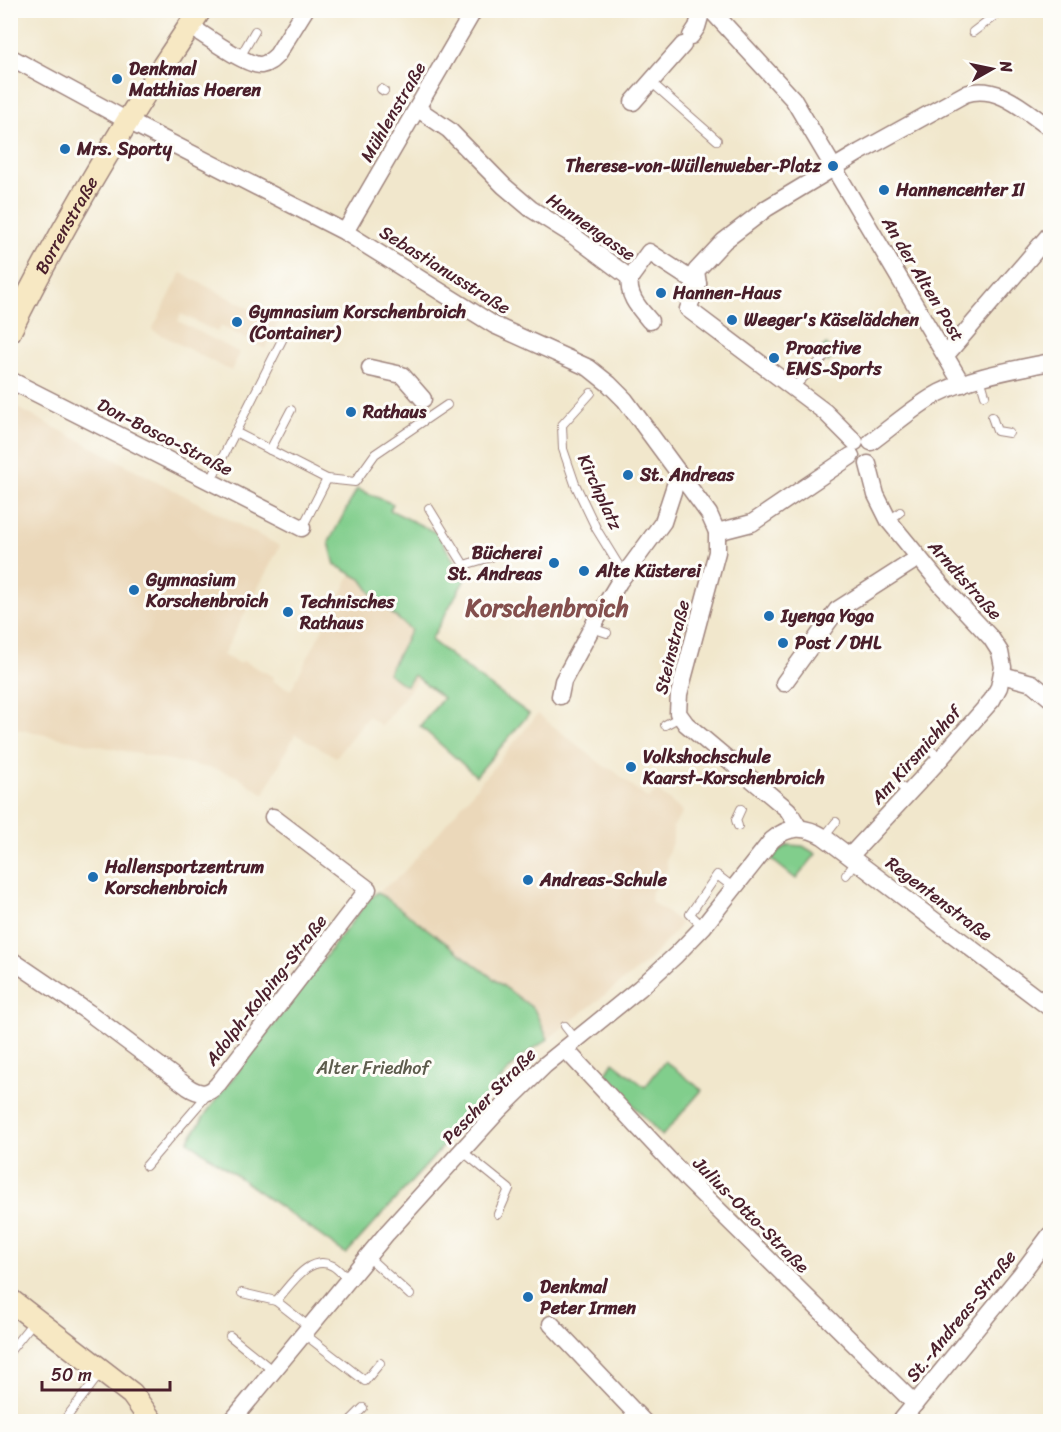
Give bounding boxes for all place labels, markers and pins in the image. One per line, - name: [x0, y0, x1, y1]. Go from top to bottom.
- place label: Denkmal Matthias Hoeren: [128, 53, 261, 106]
- marker: Denkmal Matthias Hoeren: [110, 72, 124, 86]
- place label: Mrs. Sporty: [76, 133, 173, 165]
- marker: Mrs. Sporty: [58, 142, 72, 156]
- place label: Therese-von-Wüllenweber-Platz: [565, 150, 822, 182]
- marker: Therese-von-Wüllenweber-Platz: [826, 159, 840, 173]
- place label: Hannencenter II: [895, 174, 1025, 206]
- marker: Hannencenter II: [877, 183, 891, 197]
- place label: Hannen-Haus: [672, 277, 782, 309]
- marker: Hannen-Haus: [654, 286, 668, 300]
- place label: Gymnasium Korschenbroich (Container): [248, 296, 467, 349]
- place label: Weeger's Käselädchen: [744, 304, 919, 336]
- marker: Weeger's Käselädchen: [725, 313, 739, 327]
- marker: Gymnasium Korschenbroich (Container): [230, 315, 244, 329]
- place label: Proactive EMS-Sports: [786, 332, 882, 385]
- marker: Proactive EMS-Sports: [767, 351, 781, 365]
- place label: Rathaus: [362, 396, 427, 428]
- marker: Rathaus: [344, 405, 358, 419]
- place label: St. Andreas: [639, 459, 735, 491]
- marker: St. Andreas: [621, 468, 635, 482]
- place label: Bücherei St. Andreas: [447, 537, 543, 590]
- place label: Alte Küsterei: [595, 555, 702, 587]
- marker: Bücherei St. Andreas: [547, 556, 561, 570]
- place label: Gymnasium Korschenbroich: [145, 564, 269, 617]
- marker: Alte Küsterei: [577, 564, 591, 578]
- marker: Gymnasium Korschenbroich: [127, 583, 141, 597]
- place label: Technisches Rathaus: [299, 586, 395, 639]
- place label: Iyenga Yoga: [780, 600, 874, 632]
- marker: Technisches Rathaus: [281, 605, 295, 619]
- marker: Iyenga Yoga: [762, 609, 776, 623]
- place label: Post / DHL: [795, 627, 882, 659]
- marker: Post / DHL: [776, 636, 790, 650]
- place label: Volkshochschule Kaarst-Korschenbroich: [642, 741, 825, 794]
- marker: Volkshochschule Kaarst-Korschenbroich: [624, 760, 638, 774]
- place label: Hallensportzentrum Korschenbroich: [104, 851, 264, 904]
- place label: Andreas-Schule: [539, 864, 668, 896]
- marker: Hallensportzentrum Korschenbroich: [86, 870, 100, 884]
- marker: Andreas-Schule: [521, 873, 535, 887]
- place label: Denkmal Peter Irmen: [540, 1271, 636, 1324]
- marker: Denkmal Peter Irmen: [521, 1290, 535, 1304]

